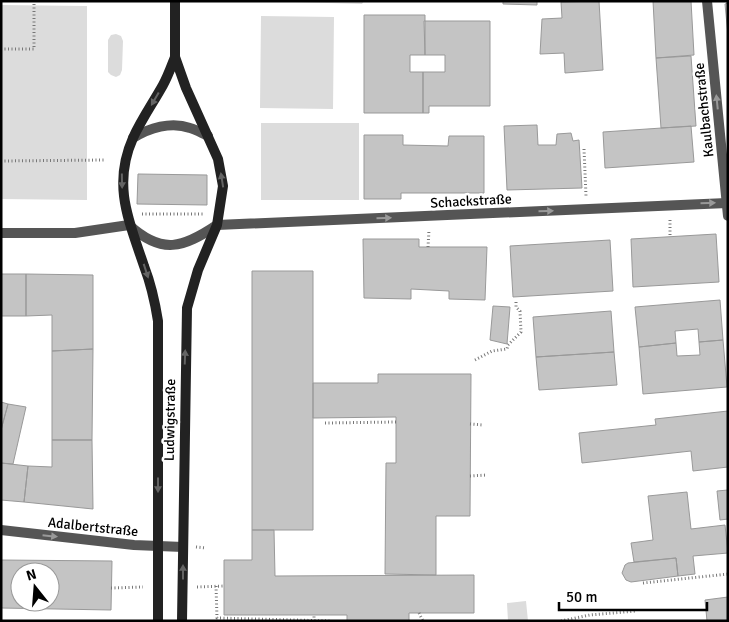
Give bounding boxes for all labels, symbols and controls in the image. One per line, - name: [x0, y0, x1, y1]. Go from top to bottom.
- street label: Kaulbachstraße: [691, 62, 717, 158]
- one-way arrow: [151, 92, 160, 105]
- one-way arrow: [712, 93, 720, 109]
- one-way arrow: [217, 171, 225, 187]
- one-way arrow: [118, 174, 126, 190]
- street label: Schackstraße: [430, 190, 512, 212]
- one-way arrow: [700, 199, 716, 207]
- one-way arrow: [538, 207, 554, 215]
- one-way arrow: [376, 214, 392, 222]
- one-way arrow: [142, 264, 150, 279]
- one-way arrow: [182, 349, 190, 365]
- street label: Ludwigstraße: [161, 379, 179, 461]
- one-way arrow: [154, 477, 162, 493]
- street label: Adalbertstraße: [47, 514, 139, 540]
- one-way arrow: [42, 532, 58, 540]
- north arrow: [10, 562, 60, 612]
- one-way arrow: [179, 564, 187, 580]
- text: N: [24, 565, 38, 585]
- scale bar: [559, 580, 706, 612]
- text: 50 m: [566, 588, 597, 606]

